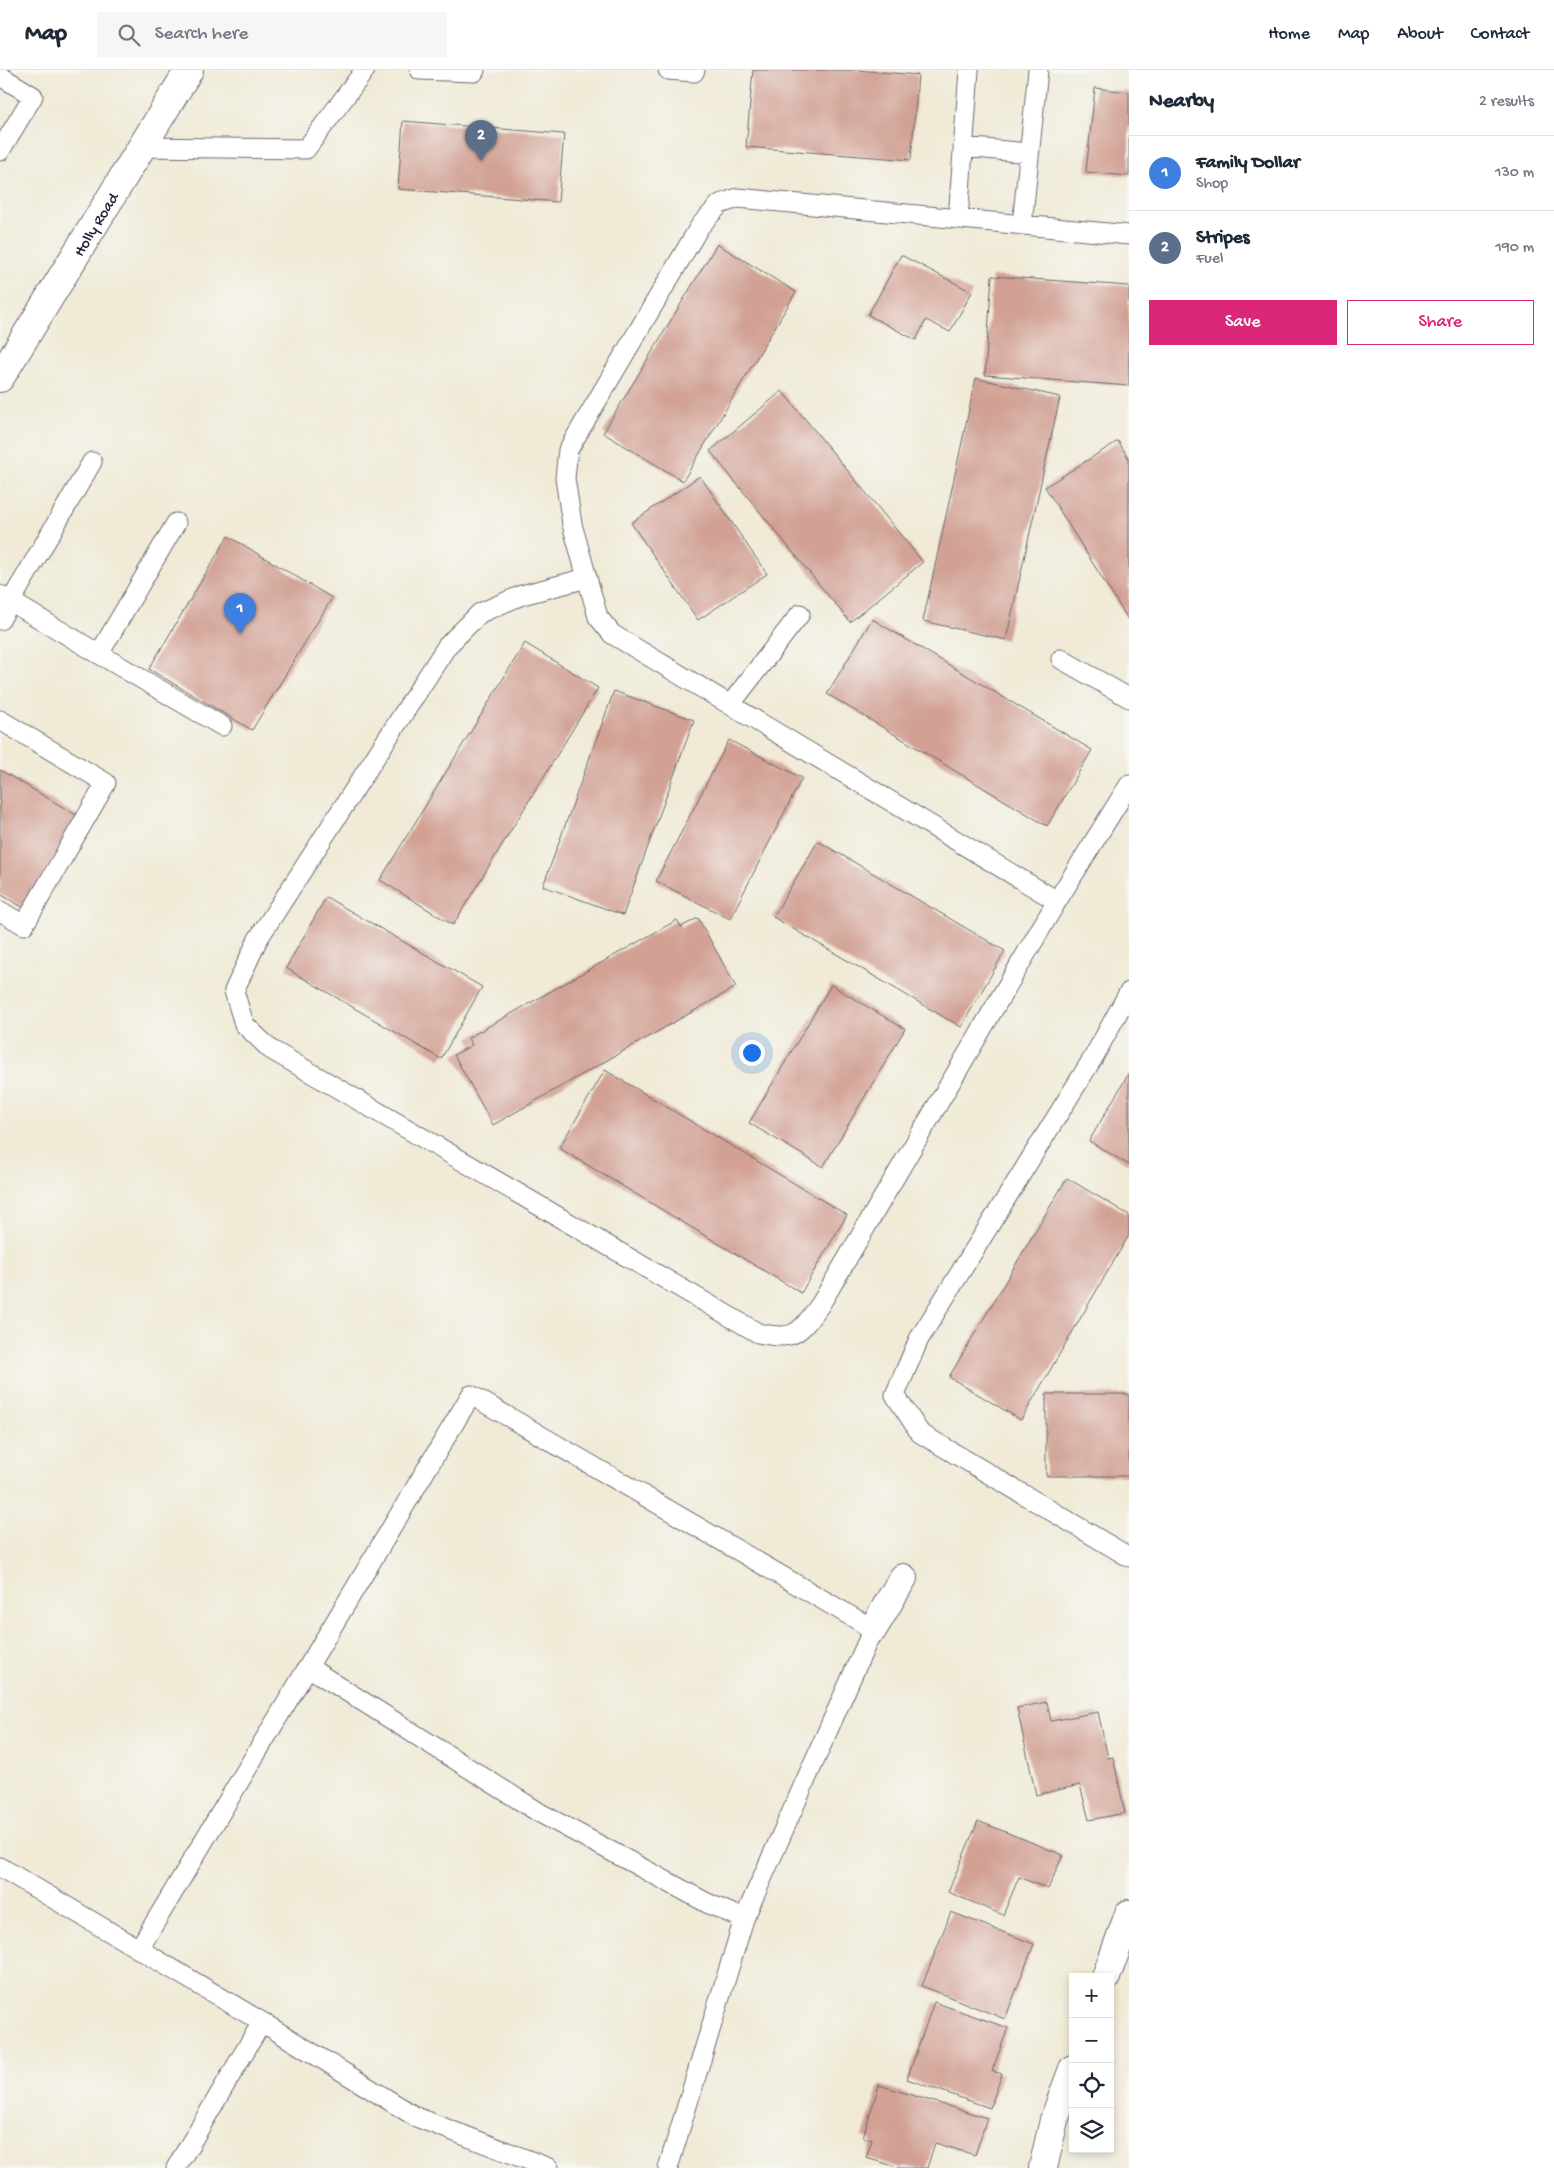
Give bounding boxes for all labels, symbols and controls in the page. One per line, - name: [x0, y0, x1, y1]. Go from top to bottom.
- search box: [97, 12, 447, 57]
- text: Map: [25, 20, 67, 49]
- icon: search: [115, 21, 143, 49]
- text: Search here: [155, 23, 248, 46]
- text: Home: [1268, 24, 1310, 45]
- text: Map: [1338, 24, 1369, 45]
- text: About: [1397, 24, 1443, 45]
- text: Contact: [1471, 24, 1529, 45]
- text: Nearby: [1149, 90, 1214, 115]
- text: 2 results: [1479, 93, 1534, 112]
- pin: 2: [465, 120, 497, 161]
- text: Family Dollar: [1196, 152, 1300, 175]
- text: 1: [1162, 164, 1168, 183]
- text: 130 m: [1495, 164, 1534, 183]
- text: Shop: [1196, 175, 1228, 194]
- street label: Holly Road: [71, 189, 125, 261]
- text: Stripes: [1196, 227, 1250, 250]
- text: 2: [1161, 239, 1169, 258]
- text: 190 m: [1495, 239, 1534, 258]
- text: Fuel: [1196, 250, 1223, 269]
- button: Save: [1149, 300, 1337, 345]
- button: Share: [1347, 300, 1534, 345]
- pin: 1: [224, 593, 256, 634]
- your location: [739, 1040, 765, 1066]
- map controls: [1069, 1973, 1114, 2153]
- button: +: [1069, 1973, 1114, 2018]
- button: −: [1069, 2018, 1114, 2063]
- button: locate: [1069, 2063, 1114, 2108]
- button: layers: [1069, 2108, 1114, 2153]

